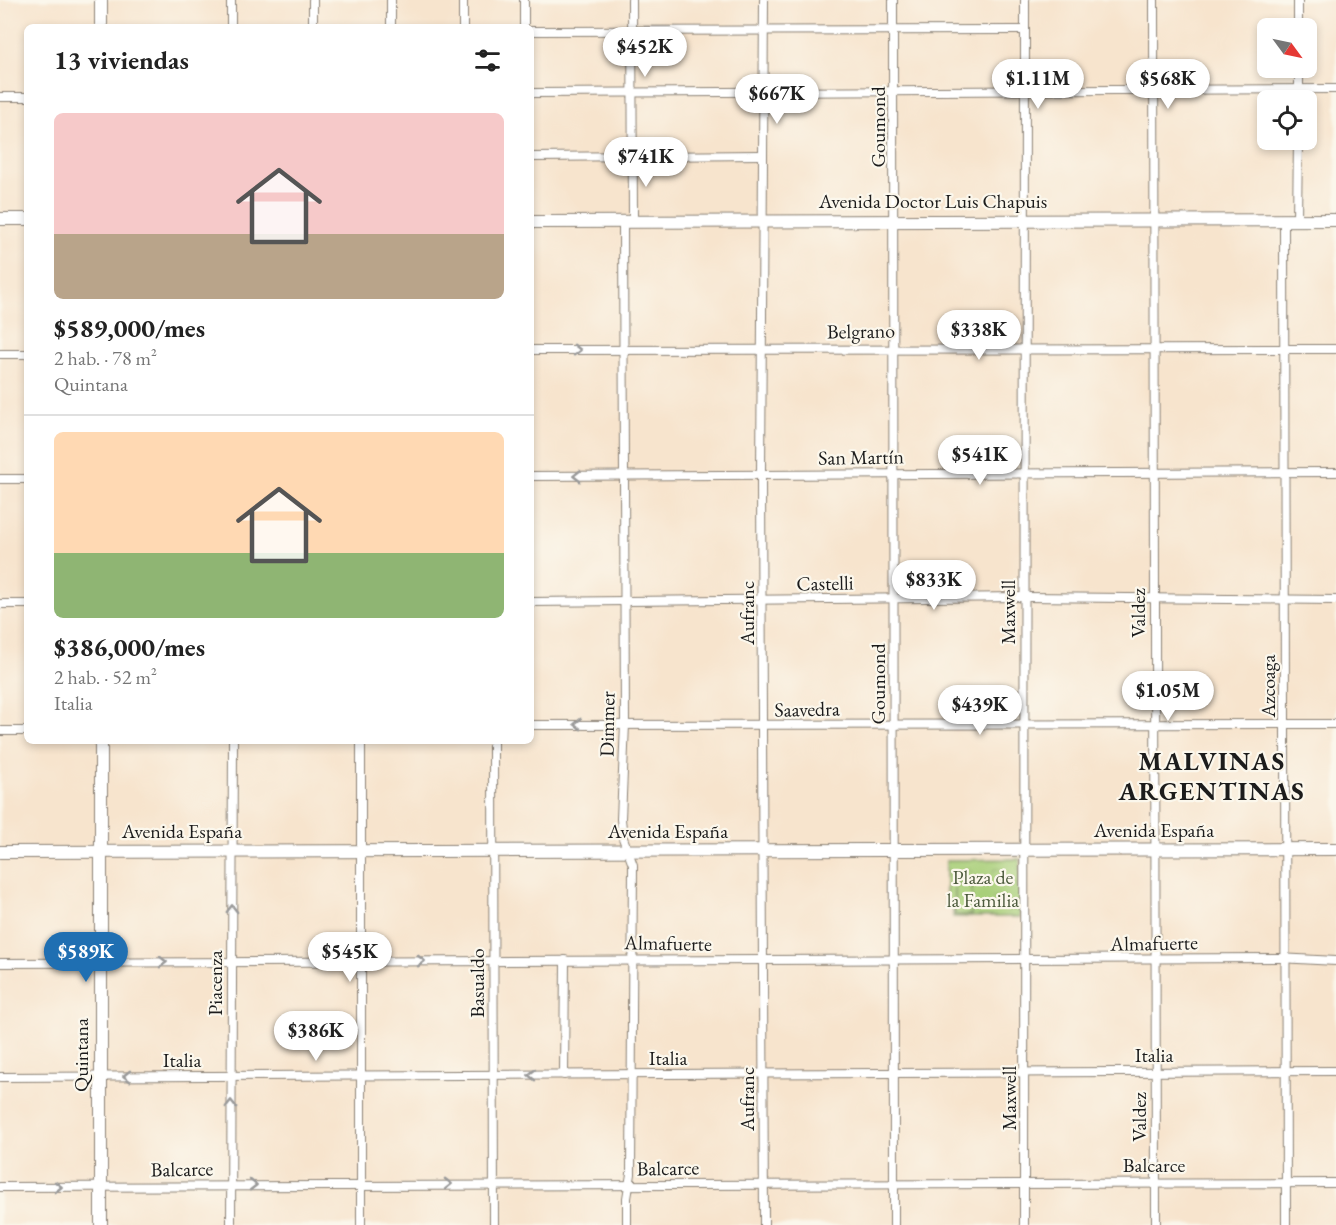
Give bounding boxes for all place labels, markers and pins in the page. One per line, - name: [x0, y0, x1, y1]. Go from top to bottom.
- pin: $452K: [603, 27, 687, 78]
- pin: $1.11M: [989, 59, 1087, 110]
- pin: $568K: [1126, 59, 1210, 110]
- pin: $667K: [735, 74, 819, 125]
- pin: $741K: [604, 137, 688, 188]
- pin: $338K: [937, 310, 1021, 361]
- pin: $541K: [938, 435, 1022, 486]
- pin: $833K: [892, 560, 976, 611]
- pin: $1.05M: [1119, 671, 1217, 722]
- pin: $439K: [938, 685, 1022, 736]
- pin: $589K: [44, 932, 128, 983]
- pin: $545K: [308, 932, 392, 983]
- pin: $386K: [274, 1011, 358, 1062]

